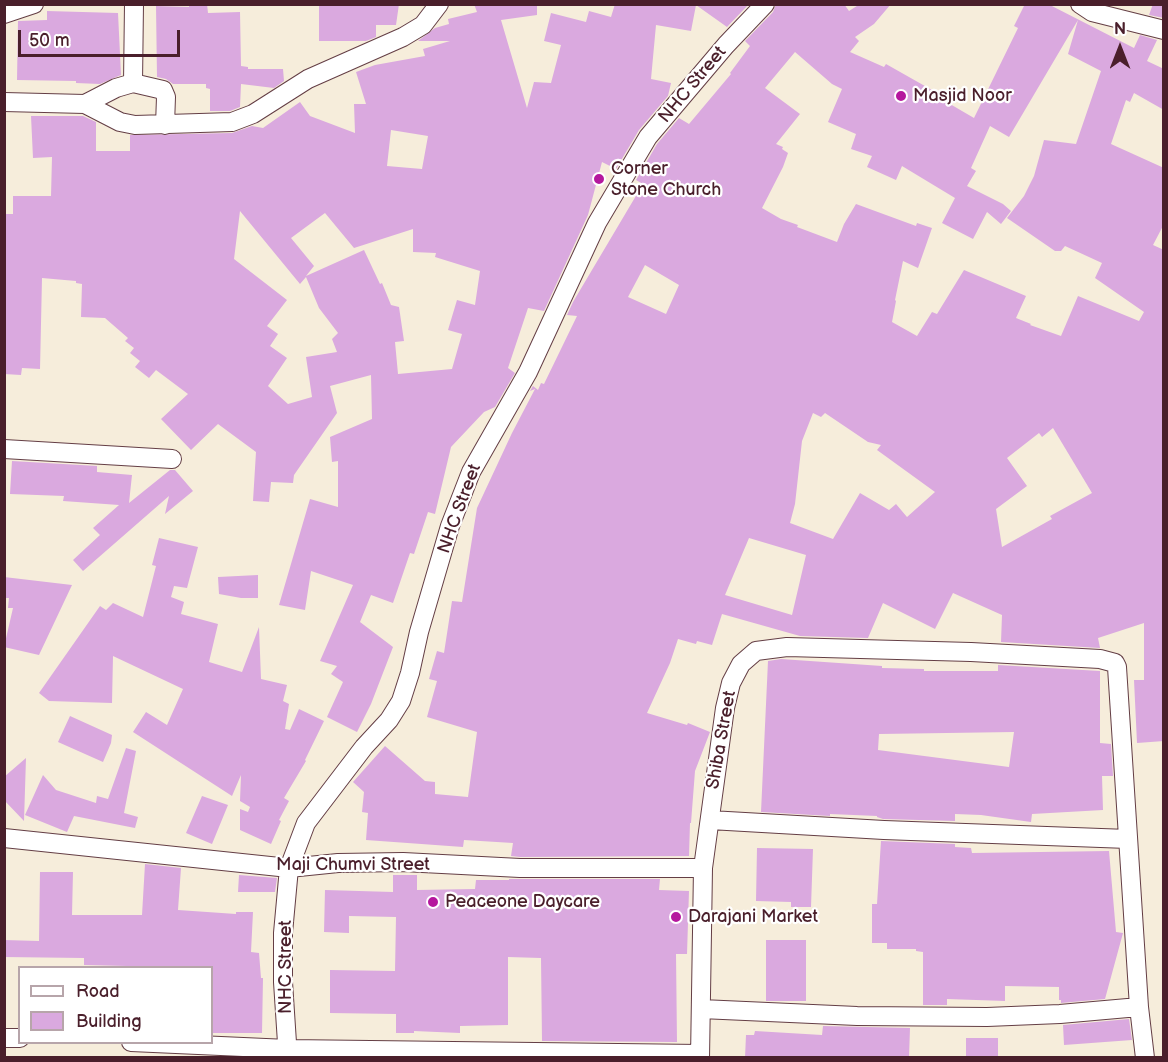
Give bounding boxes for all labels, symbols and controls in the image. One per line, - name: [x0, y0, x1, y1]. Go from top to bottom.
- scale bar: [21, 18, 183, 56]
- north arrow: [1090, 18, 1150, 78]
- text: N: [1114, 20, 1126, 39]
- text: 50 m: [29, 30, 70, 51]
- street label: NHC Street: [655, 42, 731, 128]
- place label: Masjid Noor: [913, 85, 1012, 107]
- marker: Masjid Noor: [894, 89, 908, 103]
- place label: Corner Stone Church: [611, 158, 721, 201]
- marker: Corner Stone Church: [592, 172, 606, 186]
- street label: NHC Street: [434, 461, 486, 557]
- street label: Shiba Street: [703, 689, 741, 791]
- street label: Maji Chumvi Street: [276, 854, 430, 876]
- place label: Peaceone Daycare: [445, 891, 600, 913]
- marker: Peaceone Daycare: [426, 895, 440, 909]
- place label: Darajani Market: [688, 906, 818, 928]
- marker: Darajani Market: [669, 910, 683, 924]
- street label: NHC Street: [275, 920, 297, 1014]
- legend: [18, 966, 213, 1044]
- text: Road: [76, 981, 120, 1002]
- text: Building: [76, 1011, 142, 1032]

